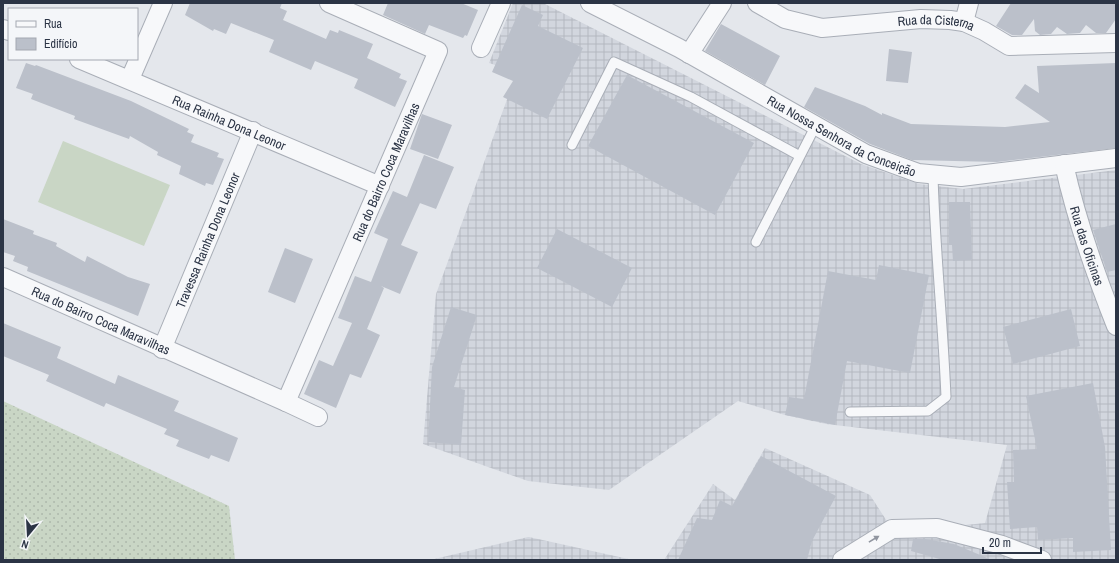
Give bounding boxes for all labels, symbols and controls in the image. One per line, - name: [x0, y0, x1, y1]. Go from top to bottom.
- legend: [8, 8, 138, 60]
- street label: Rua da Cisterna: [897, 10, 978, 34]
- text: Rua: [44, 16, 63, 32]
- text: Edifício: [44, 36, 77, 52]
- street label: Rua Rainha Dona Leonor: [170, 91, 289, 154]
- street label: Rua Nossa Senhora da Conceição: [764, 91, 919, 180]
- street label: Rua do Bairro Coca Maravilhas: [348, 100, 423, 244]
- street label: Travessa Rainha Dona Leonor: [172, 169, 244, 311]
- street label: Rua das Oficinas: [1066, 204, 1108, 288]
- street label: Rua do Bairro Coca Maravilhas: [29, 282, 173, 358]
- north arrow: [8, 515, 48, 555]
- scale bar: [983, 529, 1041, 555]
- text: 20 m: [989, 535, 1011, 551]
- one-way arrow: [868, 536, 880, 543]
- text: N: [20, 537, 30, 552]

